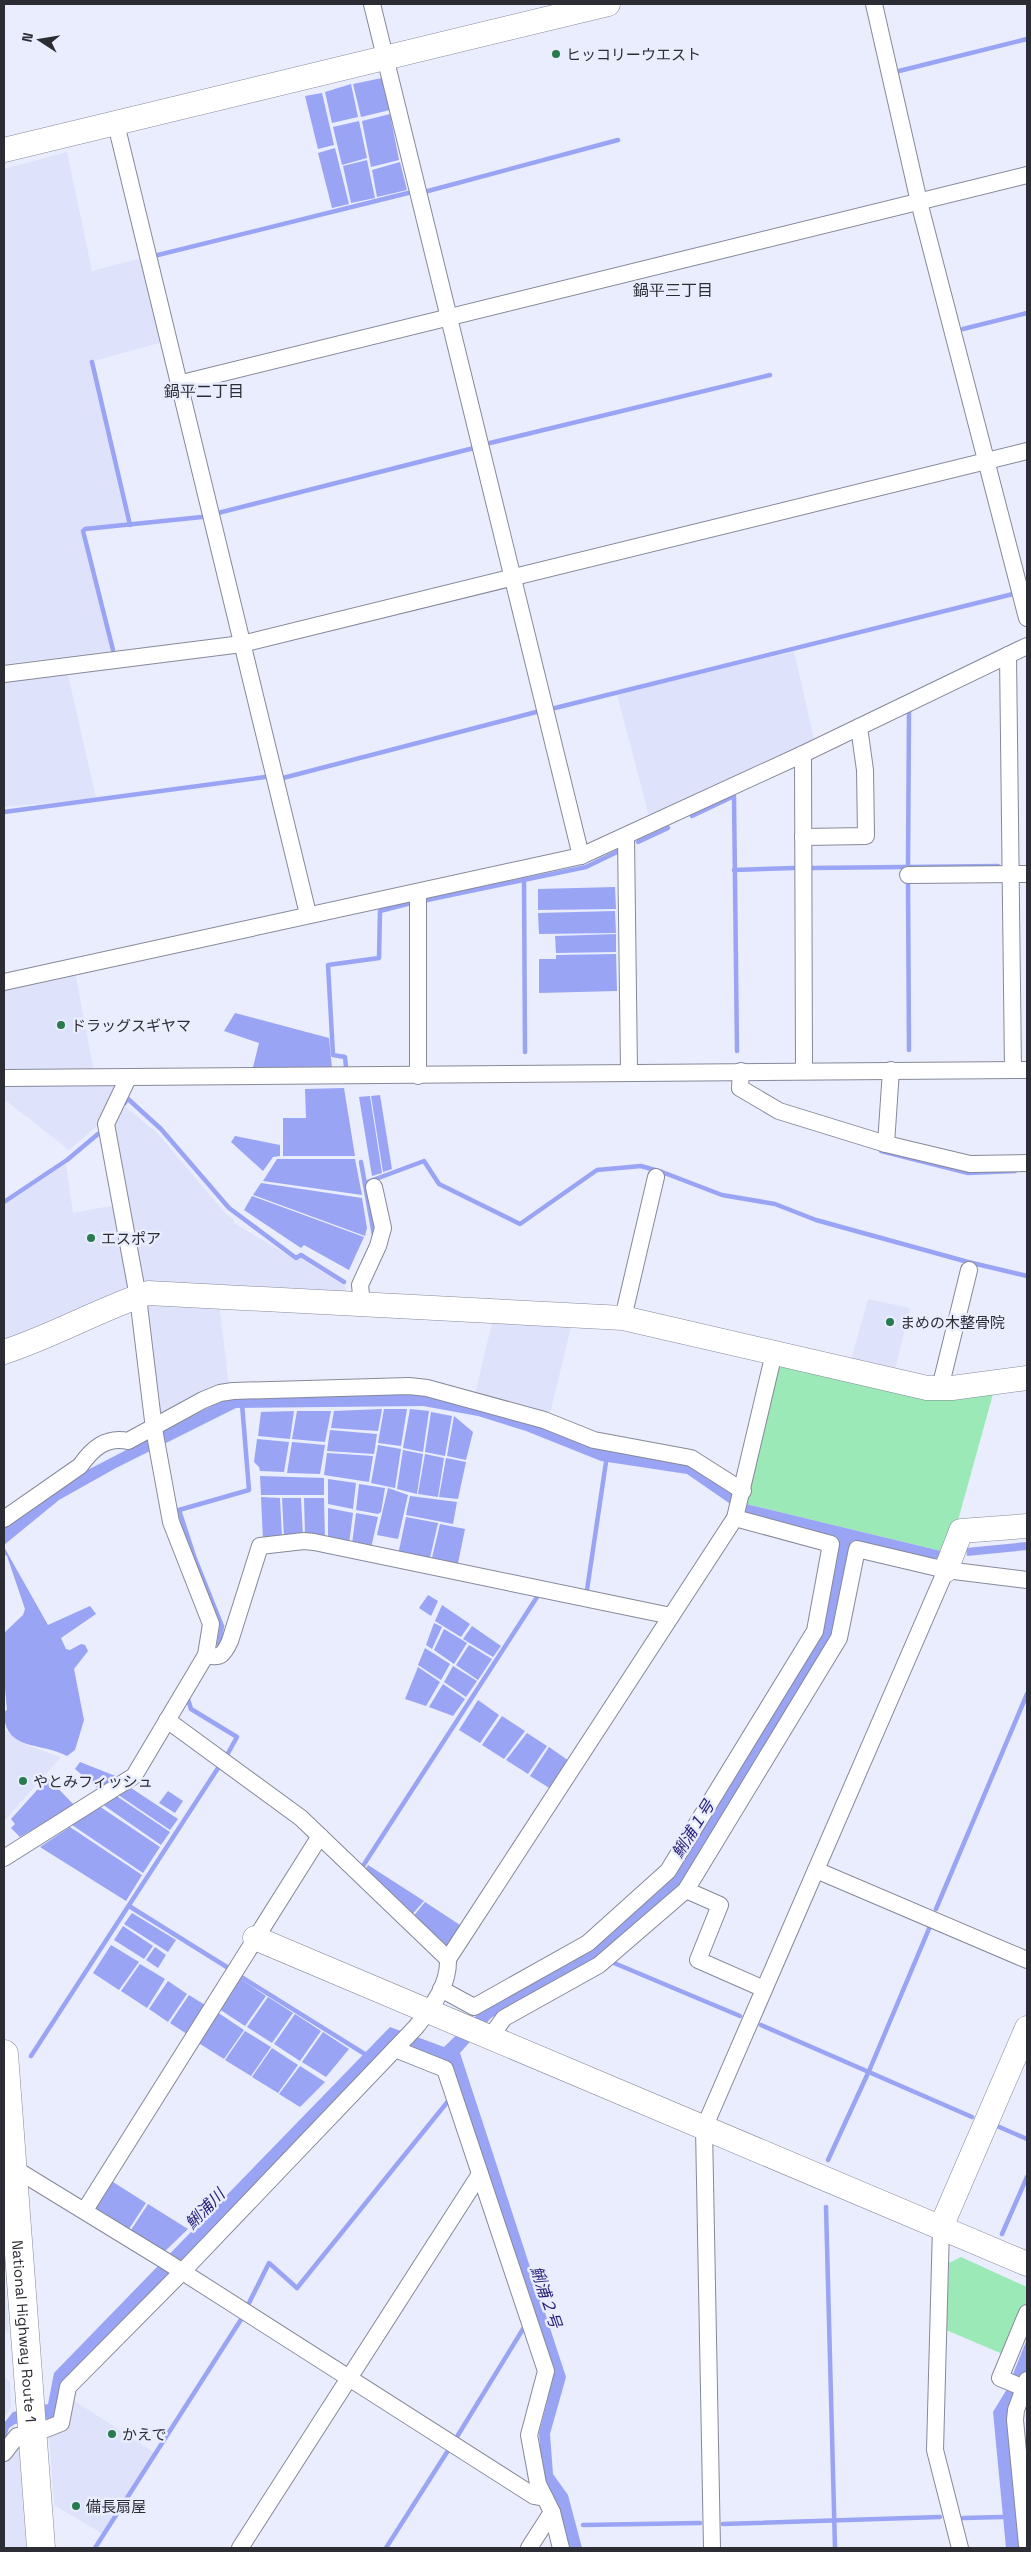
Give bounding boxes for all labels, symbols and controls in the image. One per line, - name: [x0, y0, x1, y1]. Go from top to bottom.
- north arrow: [15, 15, 65, 65]
- text: N: [18, 31, 37, 44]
- place label: ヒッコリーウエスト: [566, 45, 701, 64]
- marker: ヒッコリーウエスト: [550, 48, 562, 60]
- district label: 鍋平三丁目: [633, 280, 713, 301]
- district label: 鍋平二丁目: [164, 381, 244, 402]
- place label: ドラッグスギヤマ: [71, 1016, 191, 1035]
- marker: ドラッグスギヤマ: [55, 1019, 67, 1031]
- place label: エスポア: [101, 1229, 161, 1248]
- marker: エスポア: [85, 1232, 97, 1244]
- place label: まめの木整骨院: [900, 1313, 1005, 1332]
- marker: まめの木整骨院: [884, 1316, 896, 1328]
- place label: やとみフィッシュ: [33, 1772, 153, 1791]
- marker: やとみフィッシュ: [17, 1775, 29, 1787]
- water label: 鯏浦１号: [667, 1795, 719, 1862]
- water label: 鯏浦川: [181, 2183, 231, 2234]
- street label: National Highway Route 1: [8, 2239, 41, 2423]
- water label: 鯏浦２号: [526, 2263, 567, 2332]
- place label: かえで: [122, 2425, 167, 2444]
- marker: かえで: [106, 2428, 118, 2440]
- place label: 備長扇屋: [86, 2497, 146, 2516]
- marker: 備長扇屋: [70, 2500, 82, 2512]

